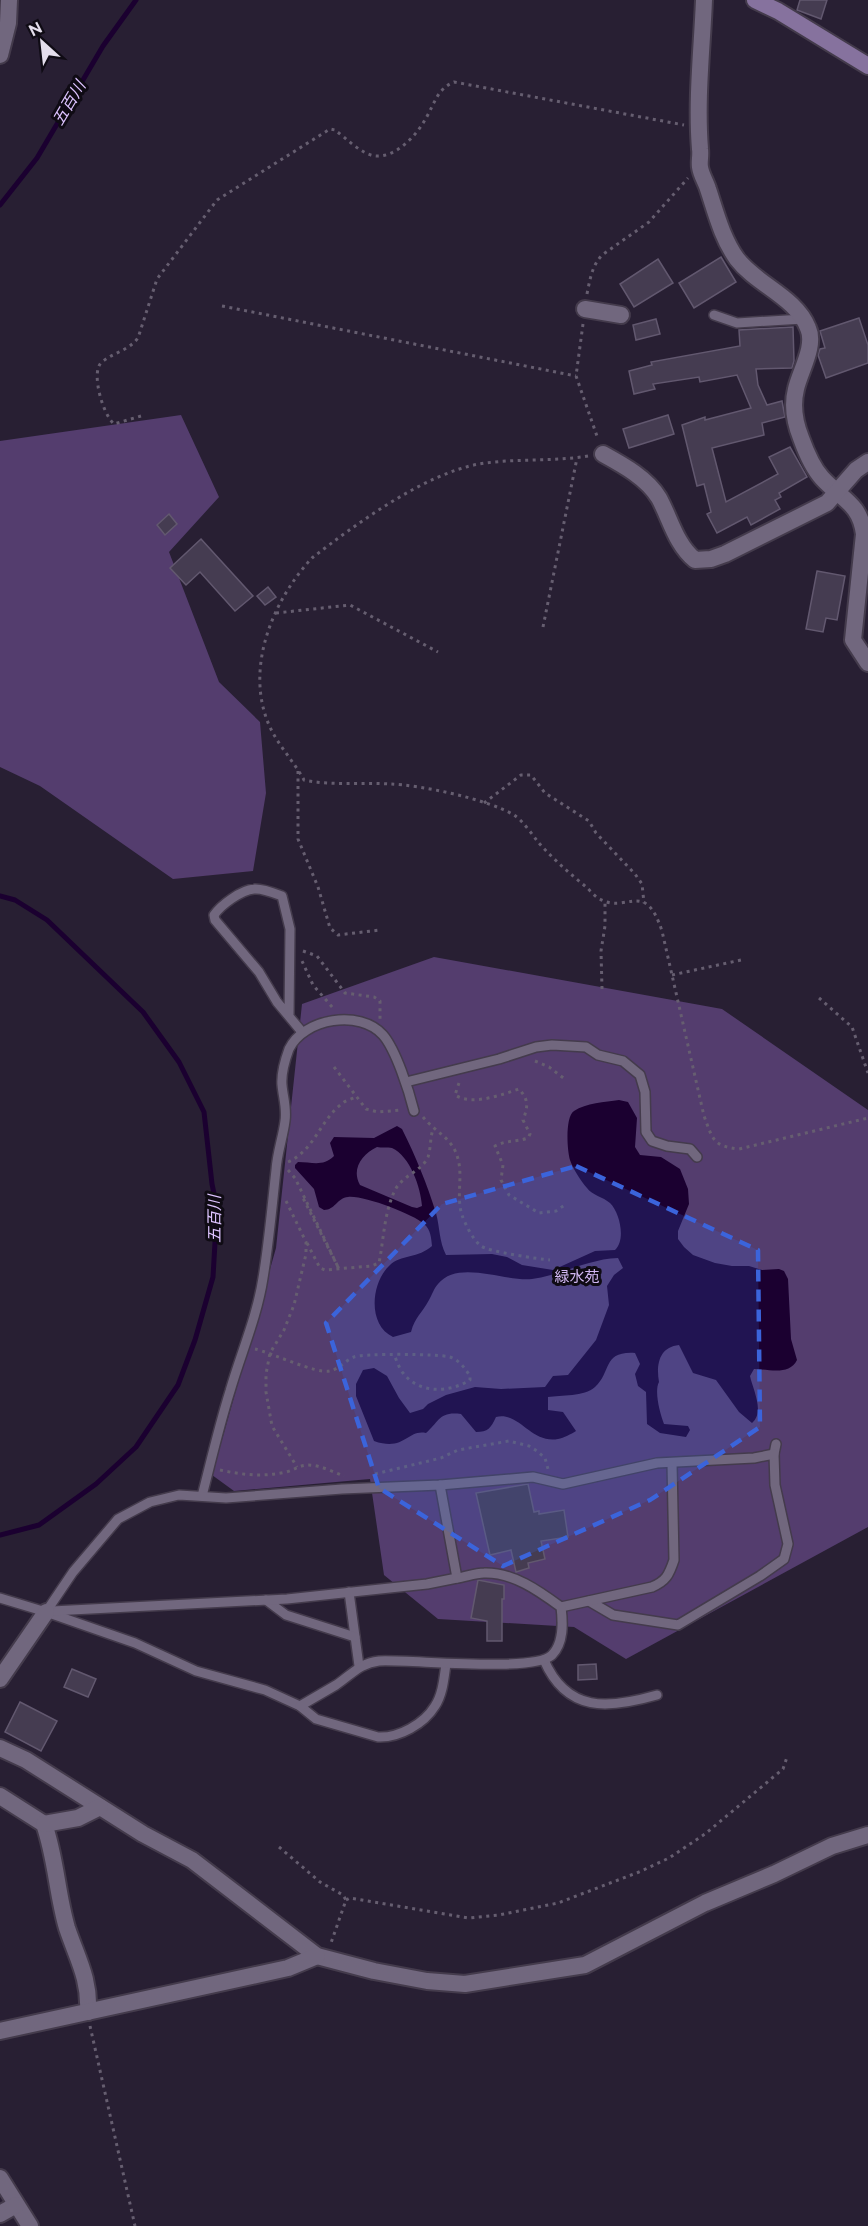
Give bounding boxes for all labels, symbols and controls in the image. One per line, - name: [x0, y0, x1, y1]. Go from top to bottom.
- north arrow: [12, 12, 72, 72]
- text: N: [26, 18, 45, 40]
- water label: 五百川: [48, 76, 91, 128]
- water label: 五百川: [205, 1193, 224, 1243]
- park label: 緑水苑: [554, 1268, 600, 1286]

